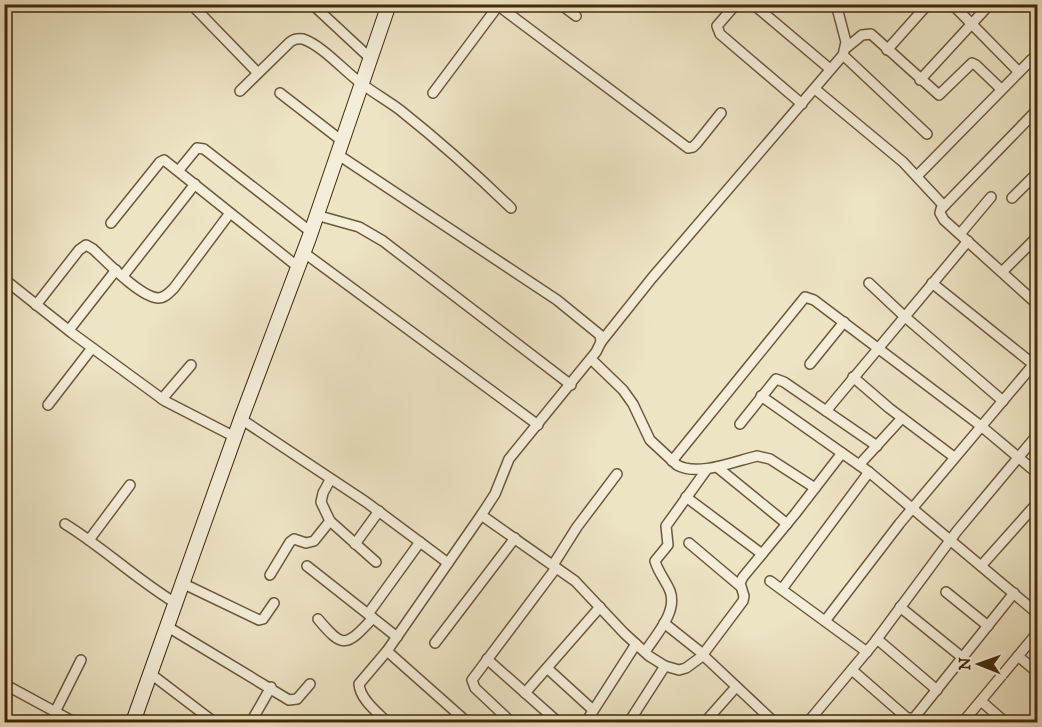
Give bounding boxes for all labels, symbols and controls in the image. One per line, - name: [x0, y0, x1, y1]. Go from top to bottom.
- north arrow: [949, 634, 1009, 694]
- text: N: [955, 657, 975, 670]

